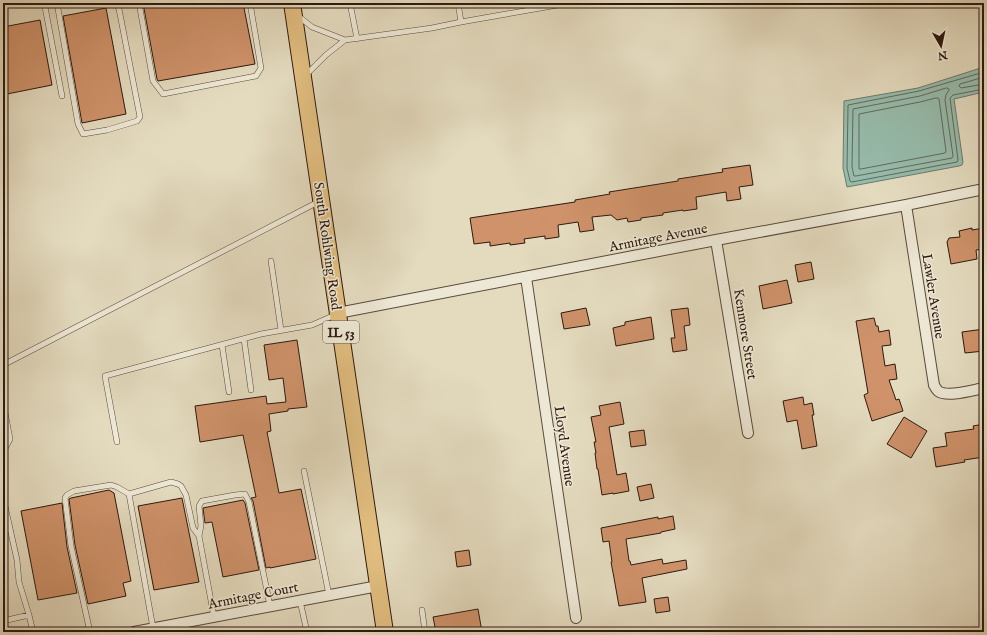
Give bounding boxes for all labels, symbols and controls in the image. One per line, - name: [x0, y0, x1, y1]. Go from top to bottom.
- north arrow: [921, 26, 961, 66]
- text: N: [936, 47, 949, 63]
- street label: South Rohlwing Road: [309, 181, 345, 312]
- street label: Armitage Avenue: [606, 220, 709, 257]
- street label: Lawler Avenue: [917, 252, 949, 341]
- street label: Kenmore Street: [729, 287, 761, 381]
- road number: IL 53: [323, 321, 359, 343]
- street label: Lloyd Avenue: [549, 405, 579, 488]
- street label: Armitage Court: [205, 578, 300, 614]

